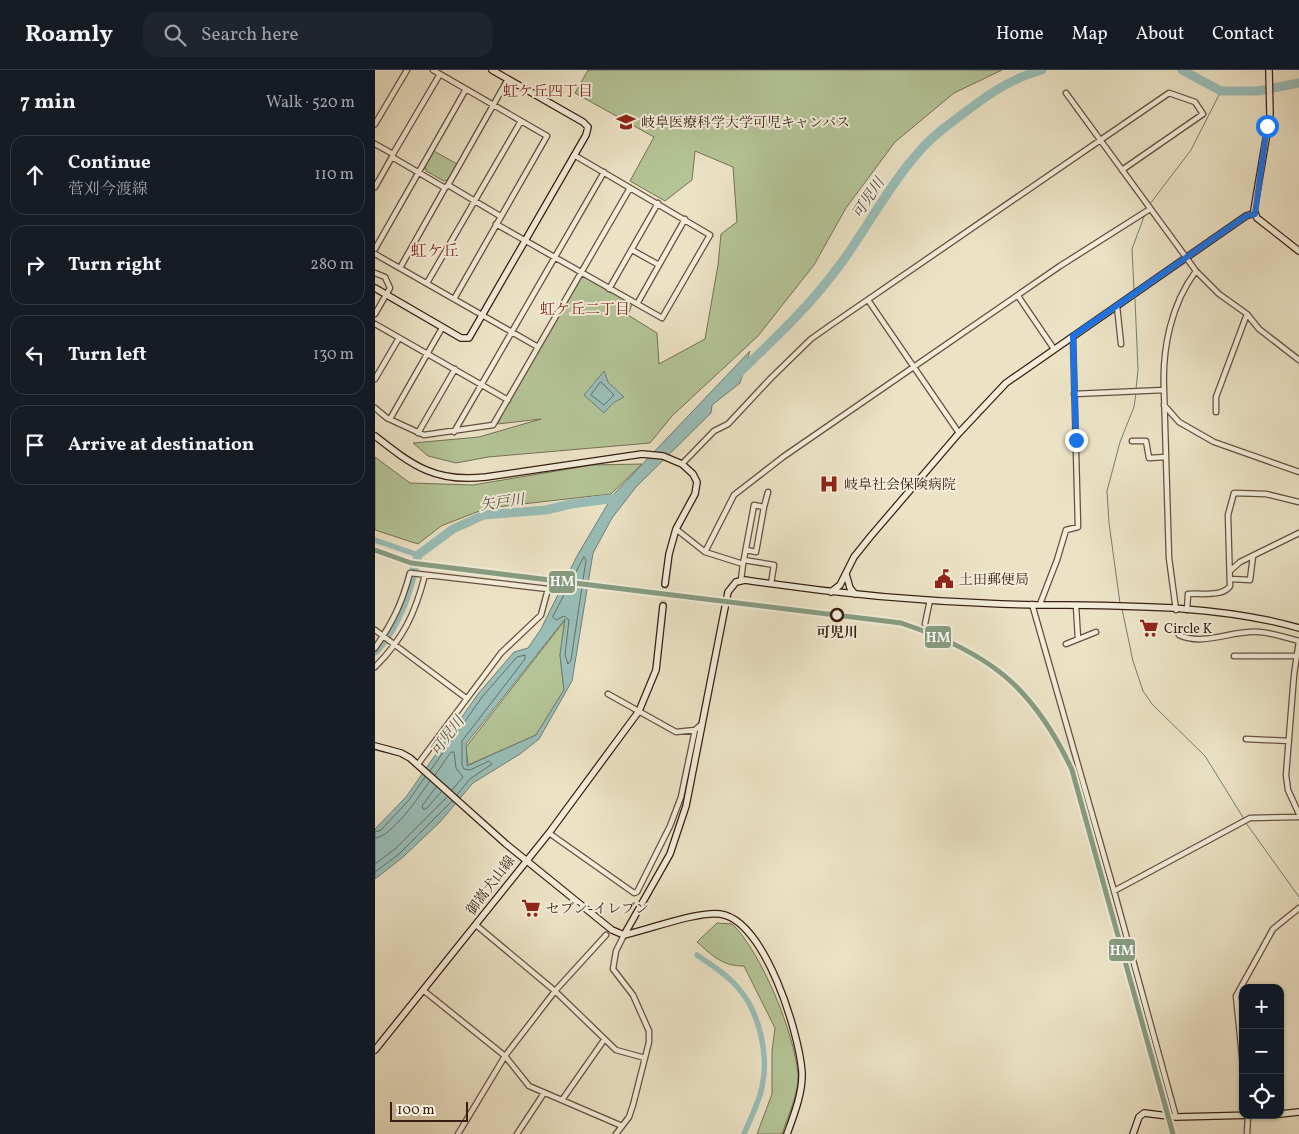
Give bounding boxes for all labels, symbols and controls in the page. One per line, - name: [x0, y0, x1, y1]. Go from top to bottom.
- search box: [143, 12, 493, 57]
- text: Roamly: [25, 18, 113, 52]
- icon: search: [161, 21, 189, 49]
- text: Search here: [201, 22, 298, 48]
- text: Home: [996, 22, 1044, 47]
- text: Map: [1072, 22, 1108, 47]
- text: About: [1136, 22, 1184, 47]
- text: Contact: [1212, 22, 1274, 47]
- district label: 虹ケ丘四丁目: [503, 82, 593, 103]
- text: 7 min: [20, 88, 76, 117]
- text: Walk · 520 m: [266, 92, 355, 114]
- school or university icon: 岐阜医療科学大学可児キャンパス: [615, 111, 637, 133]
- place label: 岐阜医療科学大学可児キャンパス: [641, 114, 850, 133]
- route start: [1256, 115, 1279, 138]
- text: Continue: [68, 150, 151, 176]
- icon: ahead: [21, 161, 49, 189]
- text: 110 m: [315, 164, 354, 186]
- water label: 可児川: [848, 173, 892, 223]
- text: 菅刈今渡線: [68, 179, 148, 201]
- district label: 虹ケ丘: [411, 241, 459, 263]
- icon: right: [21, 251, 49, 279]
- text: Turn right: [68, 252, 161, 278]
- text: 280 m: [310, 254, 354, 276]
- district label: 虹ケ丘二丁目: [540, 300, 630, 321]
- icon: left: [21, 341, 49, 369]
- text: Turn left: [68, 342, 147, 368]
- text: 130 m: [313, 344, 354, 366]
- route end: [1065, 429, 1088, 452]
- icon: arrive: [21, 431, 49, 459]
- text: Arrive at destination: [68, 432, 254, 458]
- hospital icon: 岐阜社会保険病院: [818, 473, 840, 495]
- place label: 岐阜社会保険病院: [844, 476, 956, 495]
- water label: 矢戸川: [478, 490, 528, 517]
- public building icon: 土田郵便局: [933, 568, 955, 590]
- line badge: HM: [548, 570, 576, 594]
- place label: 土田郵便局: [959, 571, 1029, 590]
- text: HM: [550, 573, 575, 592]
- marker: 可児川: [830, 608, 844, 622]
- supermarket icon: Circle K: [1138, 617, 1160, 639]
- place label: Circle K: [1164, 620, 1213, 639]
- place label: 可児川: [816, 624, 858, 643]
- line badge: HM: [924, 625, 952, 649]
- text: HM: [926, 629, 951, 648]
- water label: 可児川: [426, 711, 471, 761]
- street label: 御嵩犬山線: [463, 852, 520, 920]
- supermarket icon: セブン-イレブン: [520, 897, 542, 919]
- place label: セブン-イレブン: [546, 900, 649, 919]
- line badge: HM: [1108, 938, 1136, 962]
- text: HM: [1110, 942, 1135, 961]
- map controls: [1239, 984, 1284, 1119]
- button: +: [1239, 984, 1284, 1029]
- button: −: [1239, 1029, 1284, 1074]
- button: locate: [1239, 1074, 1284, 1119]
- scale bar: [390, 1099, 467, 1122]
- text: 100 m: [397, 1101, 435, 1120]

